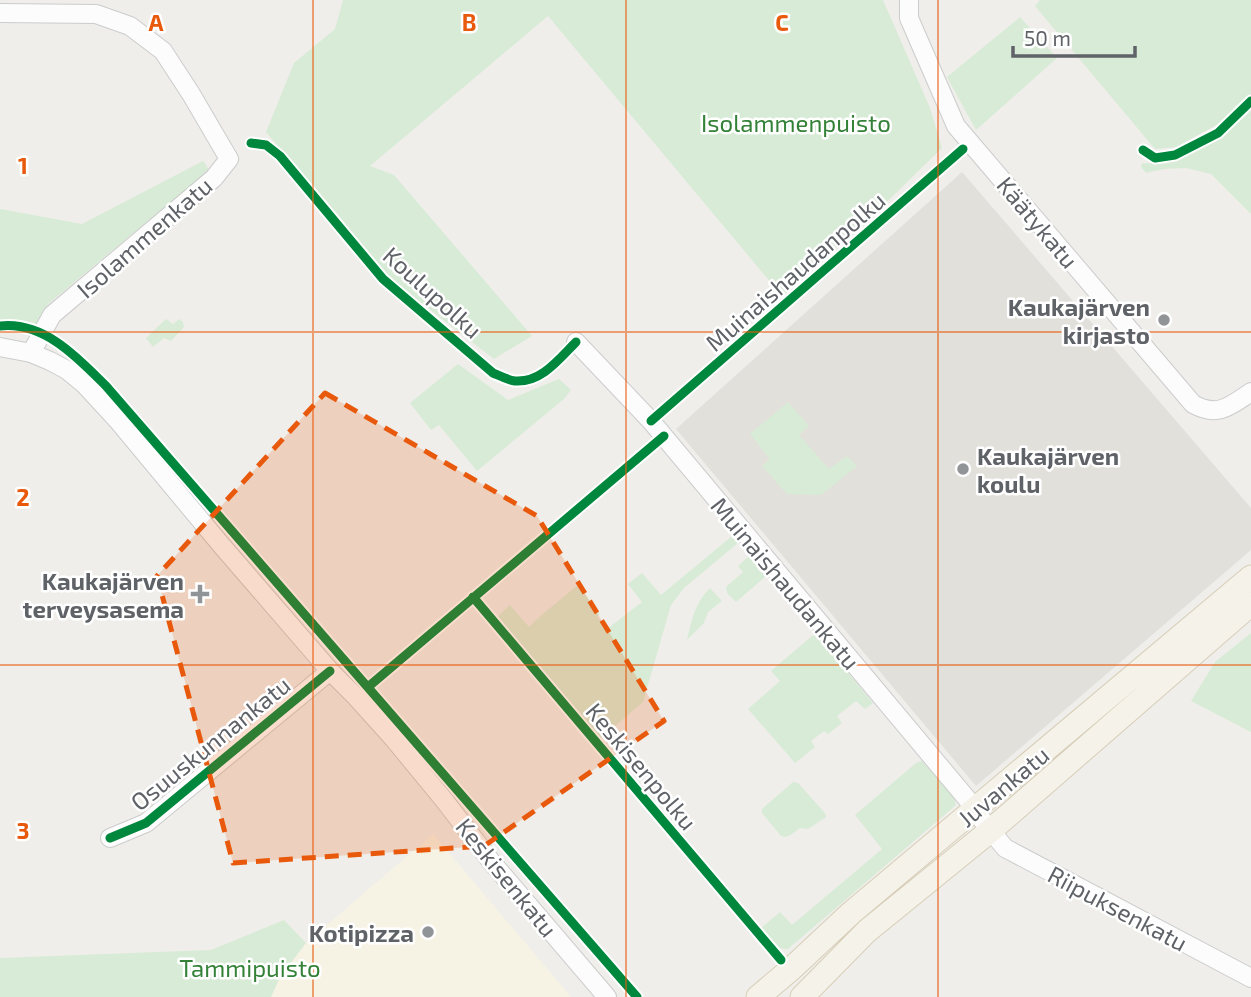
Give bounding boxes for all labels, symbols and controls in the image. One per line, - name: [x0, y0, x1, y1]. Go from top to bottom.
- text: A: [148, 8, 164, 36]
- text: B: [462, 8, 476, 36]
- text: C: [775, 8, 789, 36]
- scale bar: [1013, 14, 1136, 58]
- text: 50 m: [1024, 25, 1071, 50]
- park label: Isolammenpuisto: [701, 108, 891, 137]
- text: 1: [18, 151, 28, 179]
- street label: Isolammenkatu: [71, 170, 217, 304]
- street label: Käätykatu: [991, 170, 1085, 274]
- street label: Muinaishaudanpolku: [699, 185, 891, 357]
- street label: Koulupolku: [378, 240, 488, 344]
- place label: Kaukajärven kirjasto: [1008, 292, 1150, 349]
- marker: Kaukajärven kirjasto: [1156, 312, 1172, 328]
- place label: Kaukajärven koulu: [977, 441, 1119, 498]
- marker: Kaukajärven koulu: [955, 461, 971, 477]
- text: 2: [16, 483, 30, 511]
- street label: Muinaishaudankatu: [706, 491, 866, 675]
- place label: Kaukajärven terveysasema: [23, 566, 184, 623]
- marker: Kaukajärven terveysasema: [190, 584, 210, 604]
- street label: Osuuskunnankatu: [124, 670, 296, 816]
- street label: Keskisenpolku: [581, 697, 703, 835]
- street label: Juvankatu: [952, 740, 1054, 832]
- street label: Keskisenkatu: [450, 812, 564, 942]
- text: 3: [16, 816, 30, 844]
- street label: Riipuksenkatu: [1043, 859, 1193, 957]
- place label: Kotipizza: [309, 918, 414, 947]
- marker: Kotipizza: [420, 924, 436, 940]
- park label: Tammipuisto: [179, 953, 321, 982]

